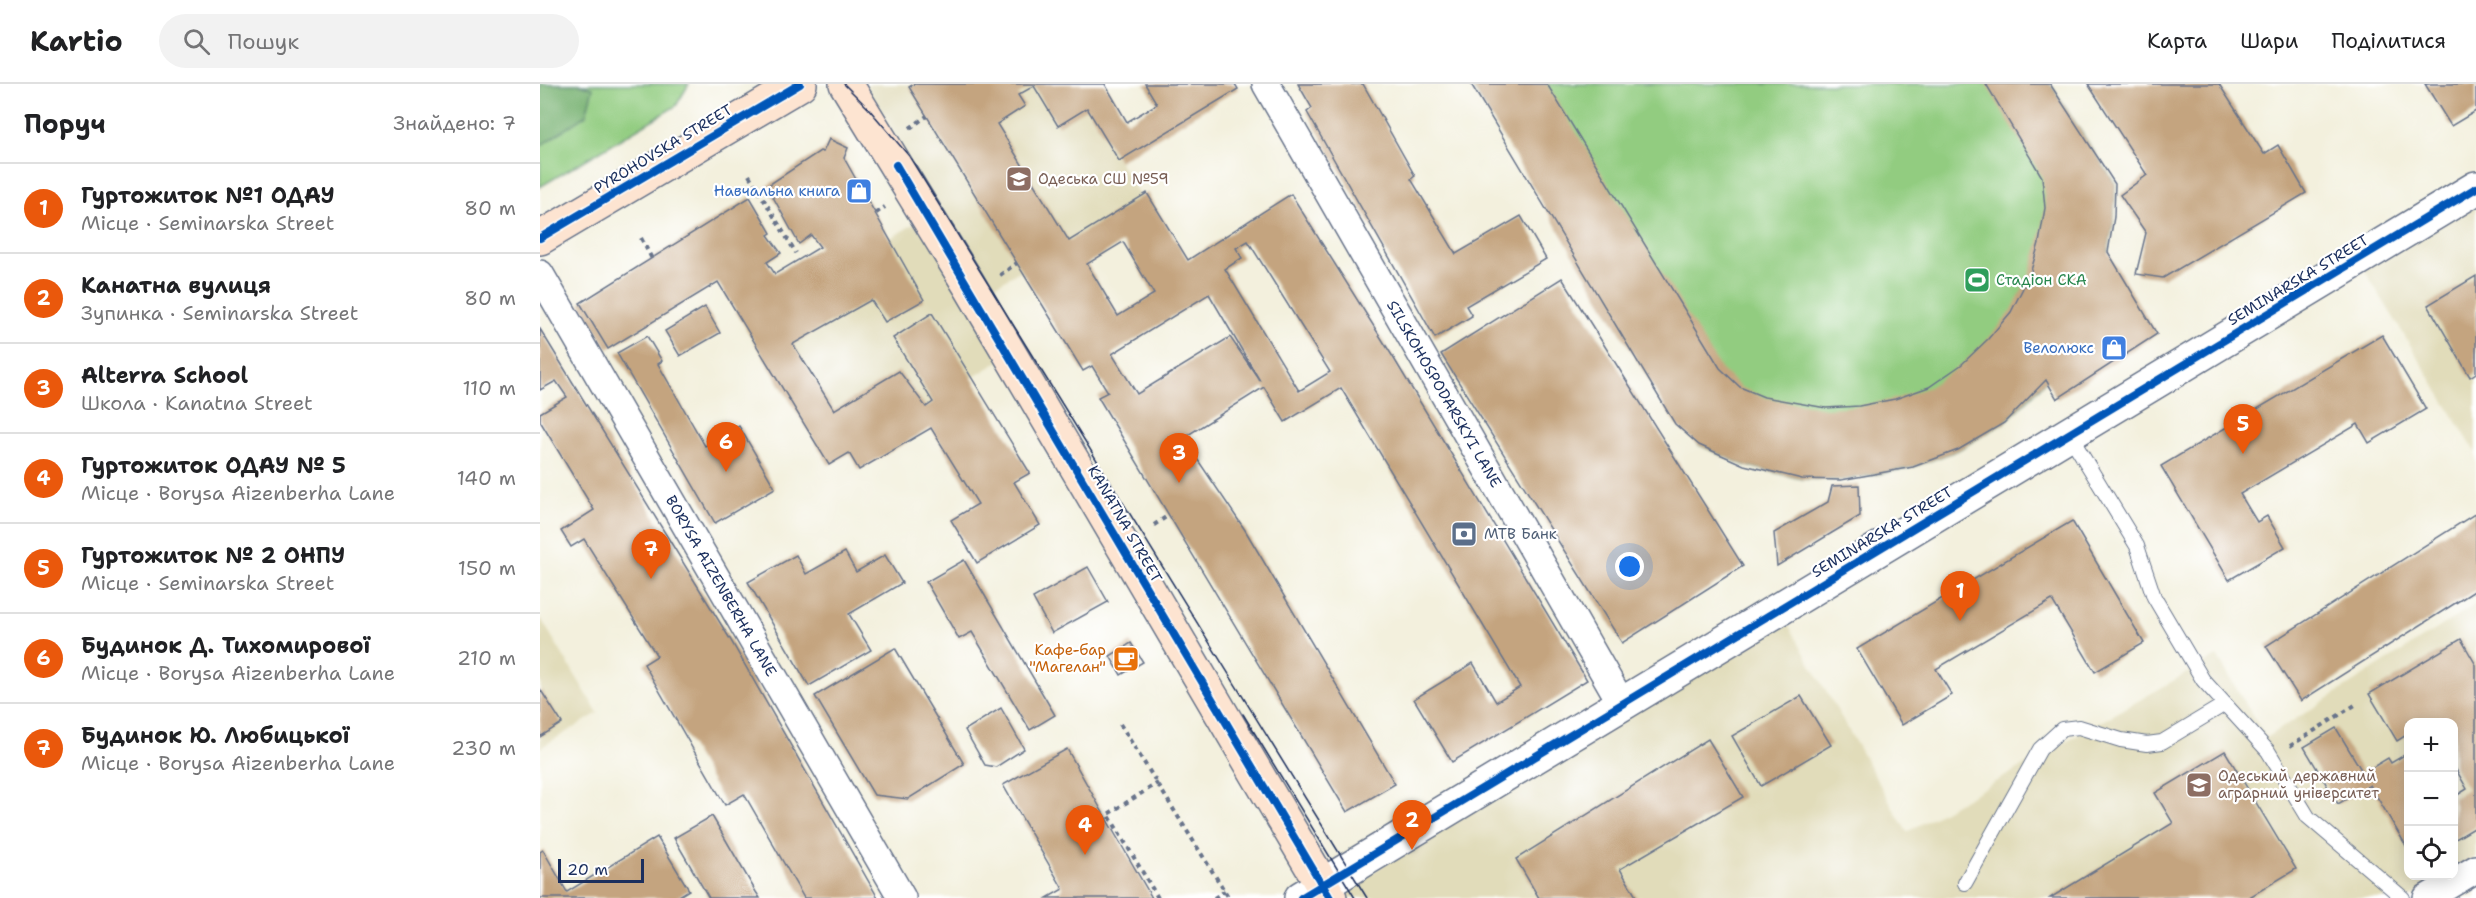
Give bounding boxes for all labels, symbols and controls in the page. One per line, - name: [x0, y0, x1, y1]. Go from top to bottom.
- search box: [159, 14, 579, 68]
- text: Kartio: [30, 22, 123, 60]
- icon: search: [180, 25, 213, 58]
- text: Пошук: [228, 27, 299, 56]
- text: Карта: [2147, 27, 2207, 55]
- text: Шари: [2240, 27, 2298, 55]
- text: Поділитися: [2331, 27, 2446, 55]
- street label: PYROHOVSKA STREET: [590, 100, 736, 198]
- text: Поруч: [24, 106, 106, 141]
- text: Знайдено: 7: [393, 110, 516, 136]
- school or university icon: Одеська CШ №59: [1004, 164, 1034, 194]
- place label: Одеська CШ №59: [1038, 169, 1169, 189]
- shop icon: Навчальна книга: [844, 176, 874, 206]
- text: Гуртожиток №1 ОДАУ: [81, 181, 335, 210]
- place label: Навчальна книга: [714, 181, 841, 201]
- text: 1: [39, 195, 48, 221]
- text: 80 m: [464, 195, 516, 221]
- text: Місце · Seminarska Street: [81, 210, 334, 236]
- street label: SEMINARSKA STREET: [2224, 230, 2372, 330]
- sports icon: Стадіон СКА: [1962, 265, 1992, 295]
- place label: Стадіон СКА: [1996, 270, 2087, 290]
- text: Канатна вулиця: [81, 271, 271, 300]
- text: 2: [37, 285, 51, 311]
- text: 80 m: [464, 285, 516, 311]
- street label: SILSKOHOSPODARSKYI LANE: [1382, 297, 1506, 491]
- text: Зупинка · Seminarska Street: [81, 300, 358, 326]
- shop icon: Велолюкс: [2099, 333, 2129, 363]
- place label: Велолюкс: [2024, 338, 2094, 358]
- text: Alterra School: [81, 361, 248, 390]
- text: 3: [37, 375, 51, 401]
- text: 110 m: [462, 375, 516, 401]
- text: Школа · Kanatna Street: [81, 390, 313, 416]
- pin: 5: [2224, 404, 2262, 454]
- pin: 6: [706, 422, 746, 472]
- pin: 3: [1160, 434, 1198, 483]
- text: Гуртожиток ОДАУ № 5: [81, 451, 346, 480]
- street label: KANATNA STREET: [1083, 462, 1167, 586]
- text: 4: [37, 465, 51, 491]
- text: 140 m: [457, 465, 516, 491]
- text: Місце · Borysa Aizenberha Lane: [81, 480, 395, 506]
- street label: SEMINARSKA STREET: [1808, 482, 1956, 582]
- street label: BORYSA AIZENBERHA LANE: [661, 492, 781, 680]
- bank icon: МТВ Банк: [1449, 519, 1479, 549]
- place label: МТВ Банк: [1484, 524, 1557, 544]
- pin: 7: [632, 530, 670, 579]
- text: Гуртожиток № 2 ОНПУ: [81, 541, 345, 570]
- your location: [1615, 552, 1644, 581]
- text: 5: [37, 555, 50, 581]
- text: 150 m: [458, 555, 516, 581]
- text: Місце · Seminarska Street: [81, 570, 334, 596]
- pin: 1: [1940, 572, 1980, 621]
- text: Будинок Д. Тихомирової: [81, 631, 370, 660]
- place label: Кафе-бар "Магелан": [1029, 640, 1106, 677]
- cafe icon: Кафе-бар "Магелан": [1111, 644, 1141, 674]
- text: 6: [37, 645, 51, 671]
- text: 210 m: [457, 645, 516, 671]
- text: Місце · Borysa Aizenberha Lane: [81, 660, 395, 686]
- map controls: [2404, 718, 2458, 880]
- button: +: [2404, 718, 2458, 772]
- text: Будинок Ю. Любицької: [81, 721, 350, 750]
- text: 7: [37, 735, 51, 761]
- text: 230 m: [451, 735, 516, 761]
- text: Місце · Borysa Aizenberha Lane: [81, 750, 395, 776]
- place label: Одеський державний аграрний університет: [2218, 766, 2379, 803]
- school or university icon: Одеський державний аграрний університет: [2184, 770, 2214, 800]
- button: −: [2404, 772, 2458, 826]
- pin: 2: [1392, 800, 1432, 850]
- pin: 4: [1066, 806, 1104, 855]
- button: locate: [2404, 826, 2458, 880]
- scale bar: [558, 856, 644, 884]
- text: 20 m: [567, 859, 608, 880]

